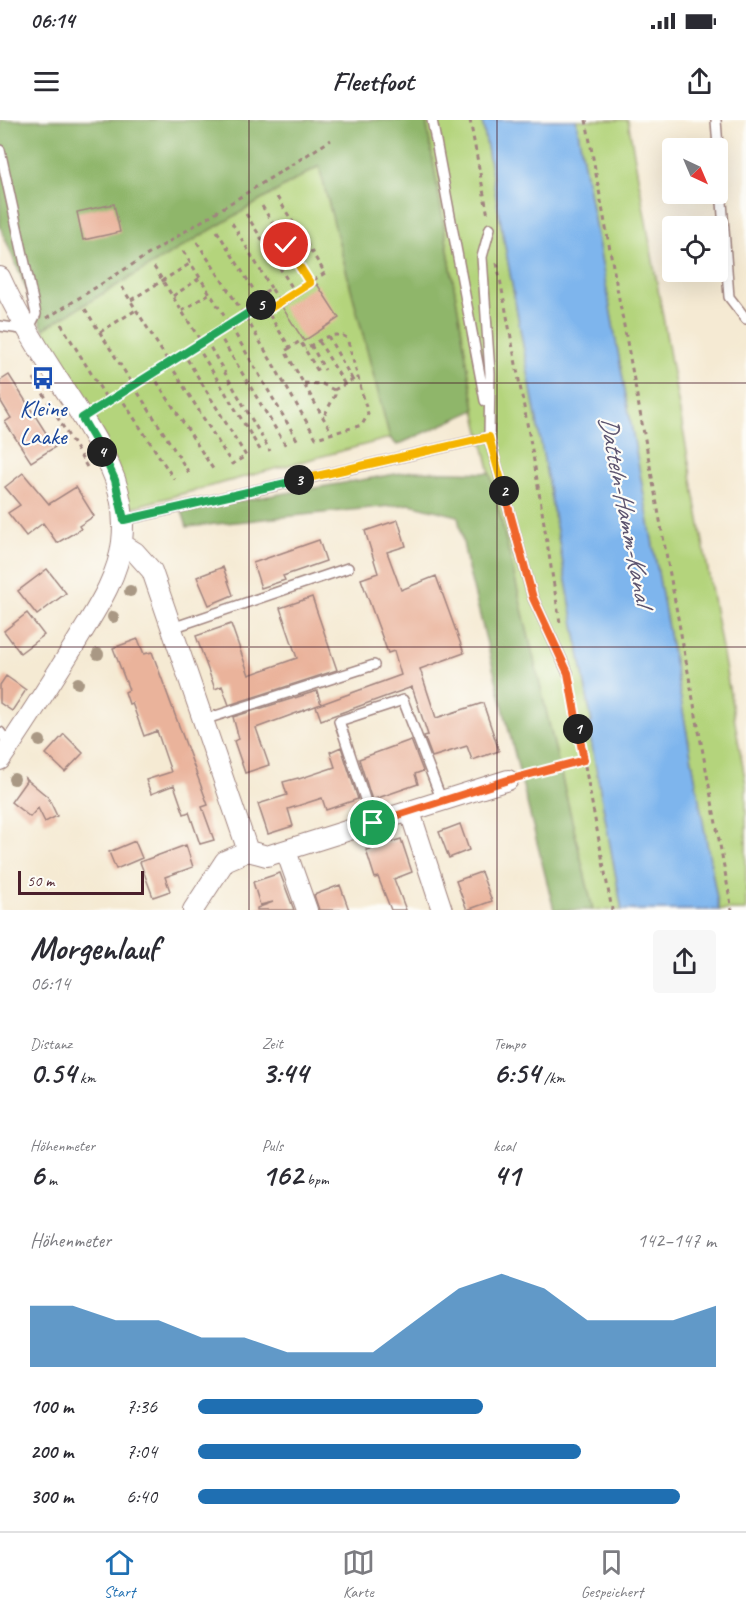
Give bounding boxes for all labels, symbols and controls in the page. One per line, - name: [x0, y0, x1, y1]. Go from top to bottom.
- text: 06:14: [30, 7, 74, 35]
- text: Fleetfoot: [332, 64, 414, 98]
- icon: menu: [30, 65, 63, 98]
- icon: share: [683, 65, 716, 98]
- north arrow: [662, 138, 728, 204]
- map controls: [662, 138, 728, 282]
- button: locate: [662, 216, 728, 282]
- pin: [260, 219, 311, 270]
- icon: check: [269, 228, 302, 261]
- pin: 5: [246, 290, 276, 320]
- text: 5: [258, 295, 264, 315]
- bus stop icon: Kleine Laake: [30, 365, 56, 391]
- place label: Kleine Laake: [19, 393, 69, 451]
- water label: Datteln-Hamm-Kanal: [592, 413, 662, 616]
- pin: 4: [87, 437, 117, 467]
- text: 4: [98, 442, 106, 462]
- pin: 3: [284, 465, 314, 495]
- text: 3: [295, 470, 303, 490]
- pin: 2: [489, 476, 519, 506]
- text: 2: [500, 481, 508, 501]
- pin: 1: [563, 714, 593, 744]
- text: 1: [574, 719, 582, 739]
- pin: [347, 797, 398, 848]
- icon: arrive: [356, 806, 389, 839]
- scale bar: [18, 868, 144, 896]
- text: 50 m: [27, 871, 54, 891]
- text: Morgenlauf: [30, 927, 158, 969]
- button: share: [653, 930, 716, 993]
- text: 06:14: [30, 971, 70, 996]
- text: Distanz: [30, 1034, 72, 1054]
- text: Zeit: [262, 1034, 283, 1054]
- text: Tempo: [493, 1034, 525, 1054]
- text: 0.54: [30, 1054, 76, 1092]
- text: 3:44: [262, 1054, 308, 1092]
- text: 6:54: [493, 1054, 540, 1092]
- text: km: [76, 1068, 95, 1088]
- text: /km: [540, 1068, 565, 1088]
- text: Höhenmeter: [30, 1136, 95, 1156]
- text: Puls: [262, 1136, 283, 1156]
- text: kcal: [493, 1136, 514, 1156]
- text: 6: [30, 1156, 44, 1194]
- text: 162: [262, 1156, 303, 1194]
- text: 41: [493, 1156, 520, 1194]
- text: m: [44, 1170, 57, 1190]
- text: bpm: [303, 1170, 329, 1190]
- text: Höhenmeter: [30, 1228, 111, 1253]
- text: 142–147 m: [637, 1228, 716, 1253]
- text: 100 m: [30, 1394, 73, 1419]
- text: 7:36: [126, 1394, 157, 1419]
- text: 200 m: [30, 1439, 73, 1464]
- text: 7:04: [126, 1439, 157, 1464]
- text: 300 m: [30, 1484, 73, 1509]
- text: 6:40: [126, 1484, 157, 1509]
- tab: Start: [103, 1546, 136, 1602]
- tab: Karte: [342, 1546, 375, 1602]
- tab: Gespeichert: [581, 1546, 643, 1602]

